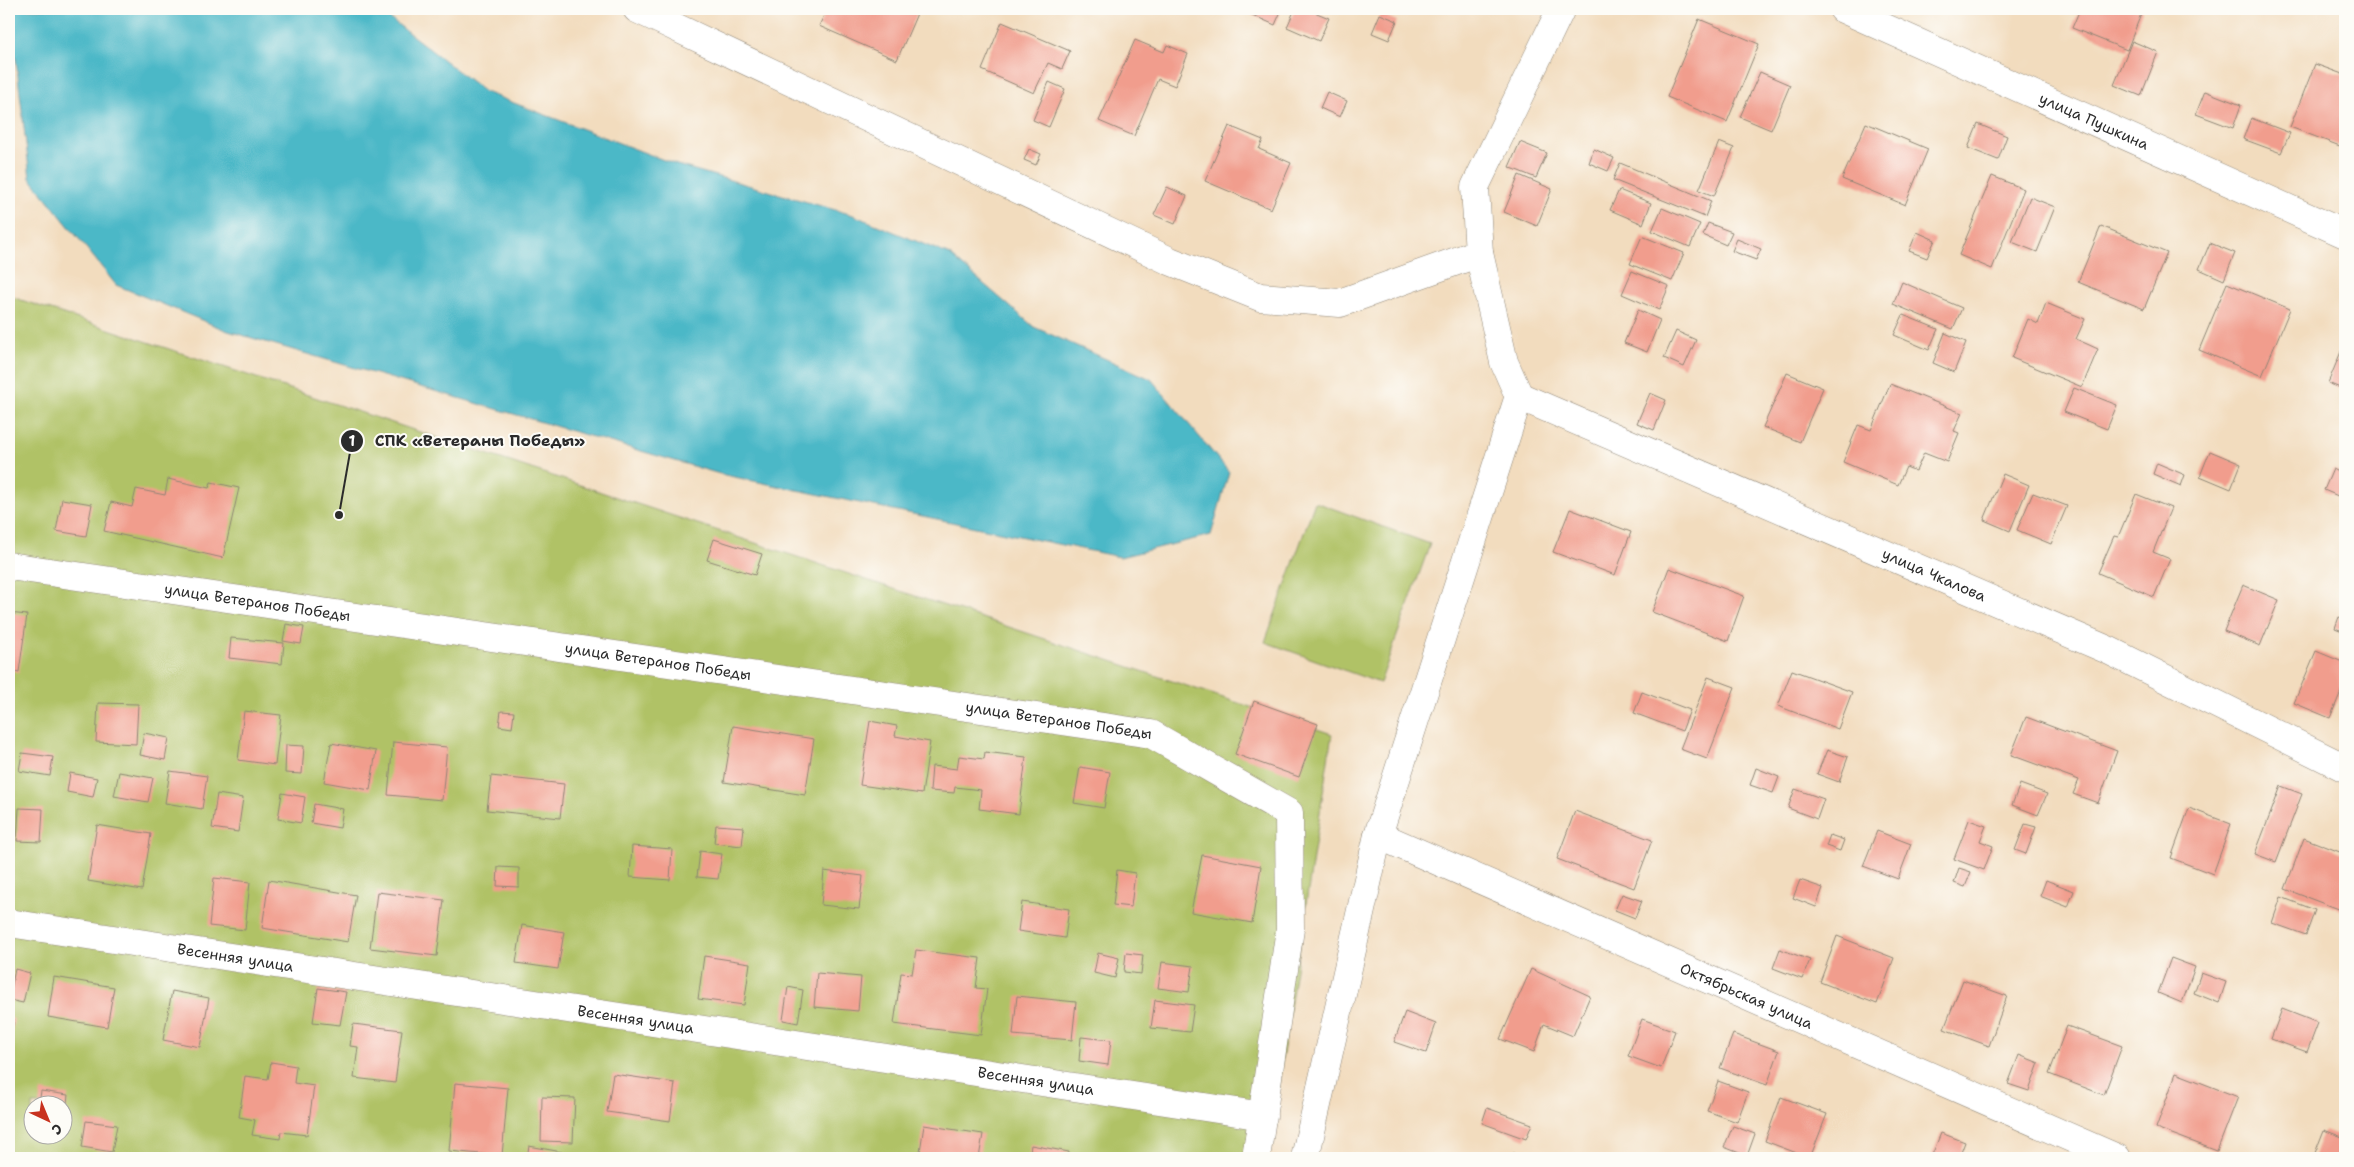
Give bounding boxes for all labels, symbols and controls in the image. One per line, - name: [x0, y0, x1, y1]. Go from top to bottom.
- street label: улица Пушкина: [2036, 88, 2152, 155]
- callout: СПК «Ветераны Победы»: [340, 425, 595, 456]
- text: СПК «Ветераны Победы»: [375, 430, 585, 451]
- text: 1: [349, 431, 356, 451]
- street label: улица Чкалова: [1879, 544, 1990, 606]
- street label: улица Ветеранов Победы: [163, 579, 352, 626]
- street label: улица Ветеранов Победы: [564, 638, 752, 685]
- street label: улица Ветеранов Победы: [964, 697, 1153, 744]
- street label: Весенняя улица: [176, 939, 296, 977]
- street label: Октябрьская улица: [1677, 958, 1816, 1034]
- street label: Весенняя улица: [576, 1001, 696, 1038]
- street label: Весенняя улица: [976, 1062, 1096, 1100]
- north arrow: [22, 1094, 72, 1144]
- text: С: [48, 1120, 66, 1139]

